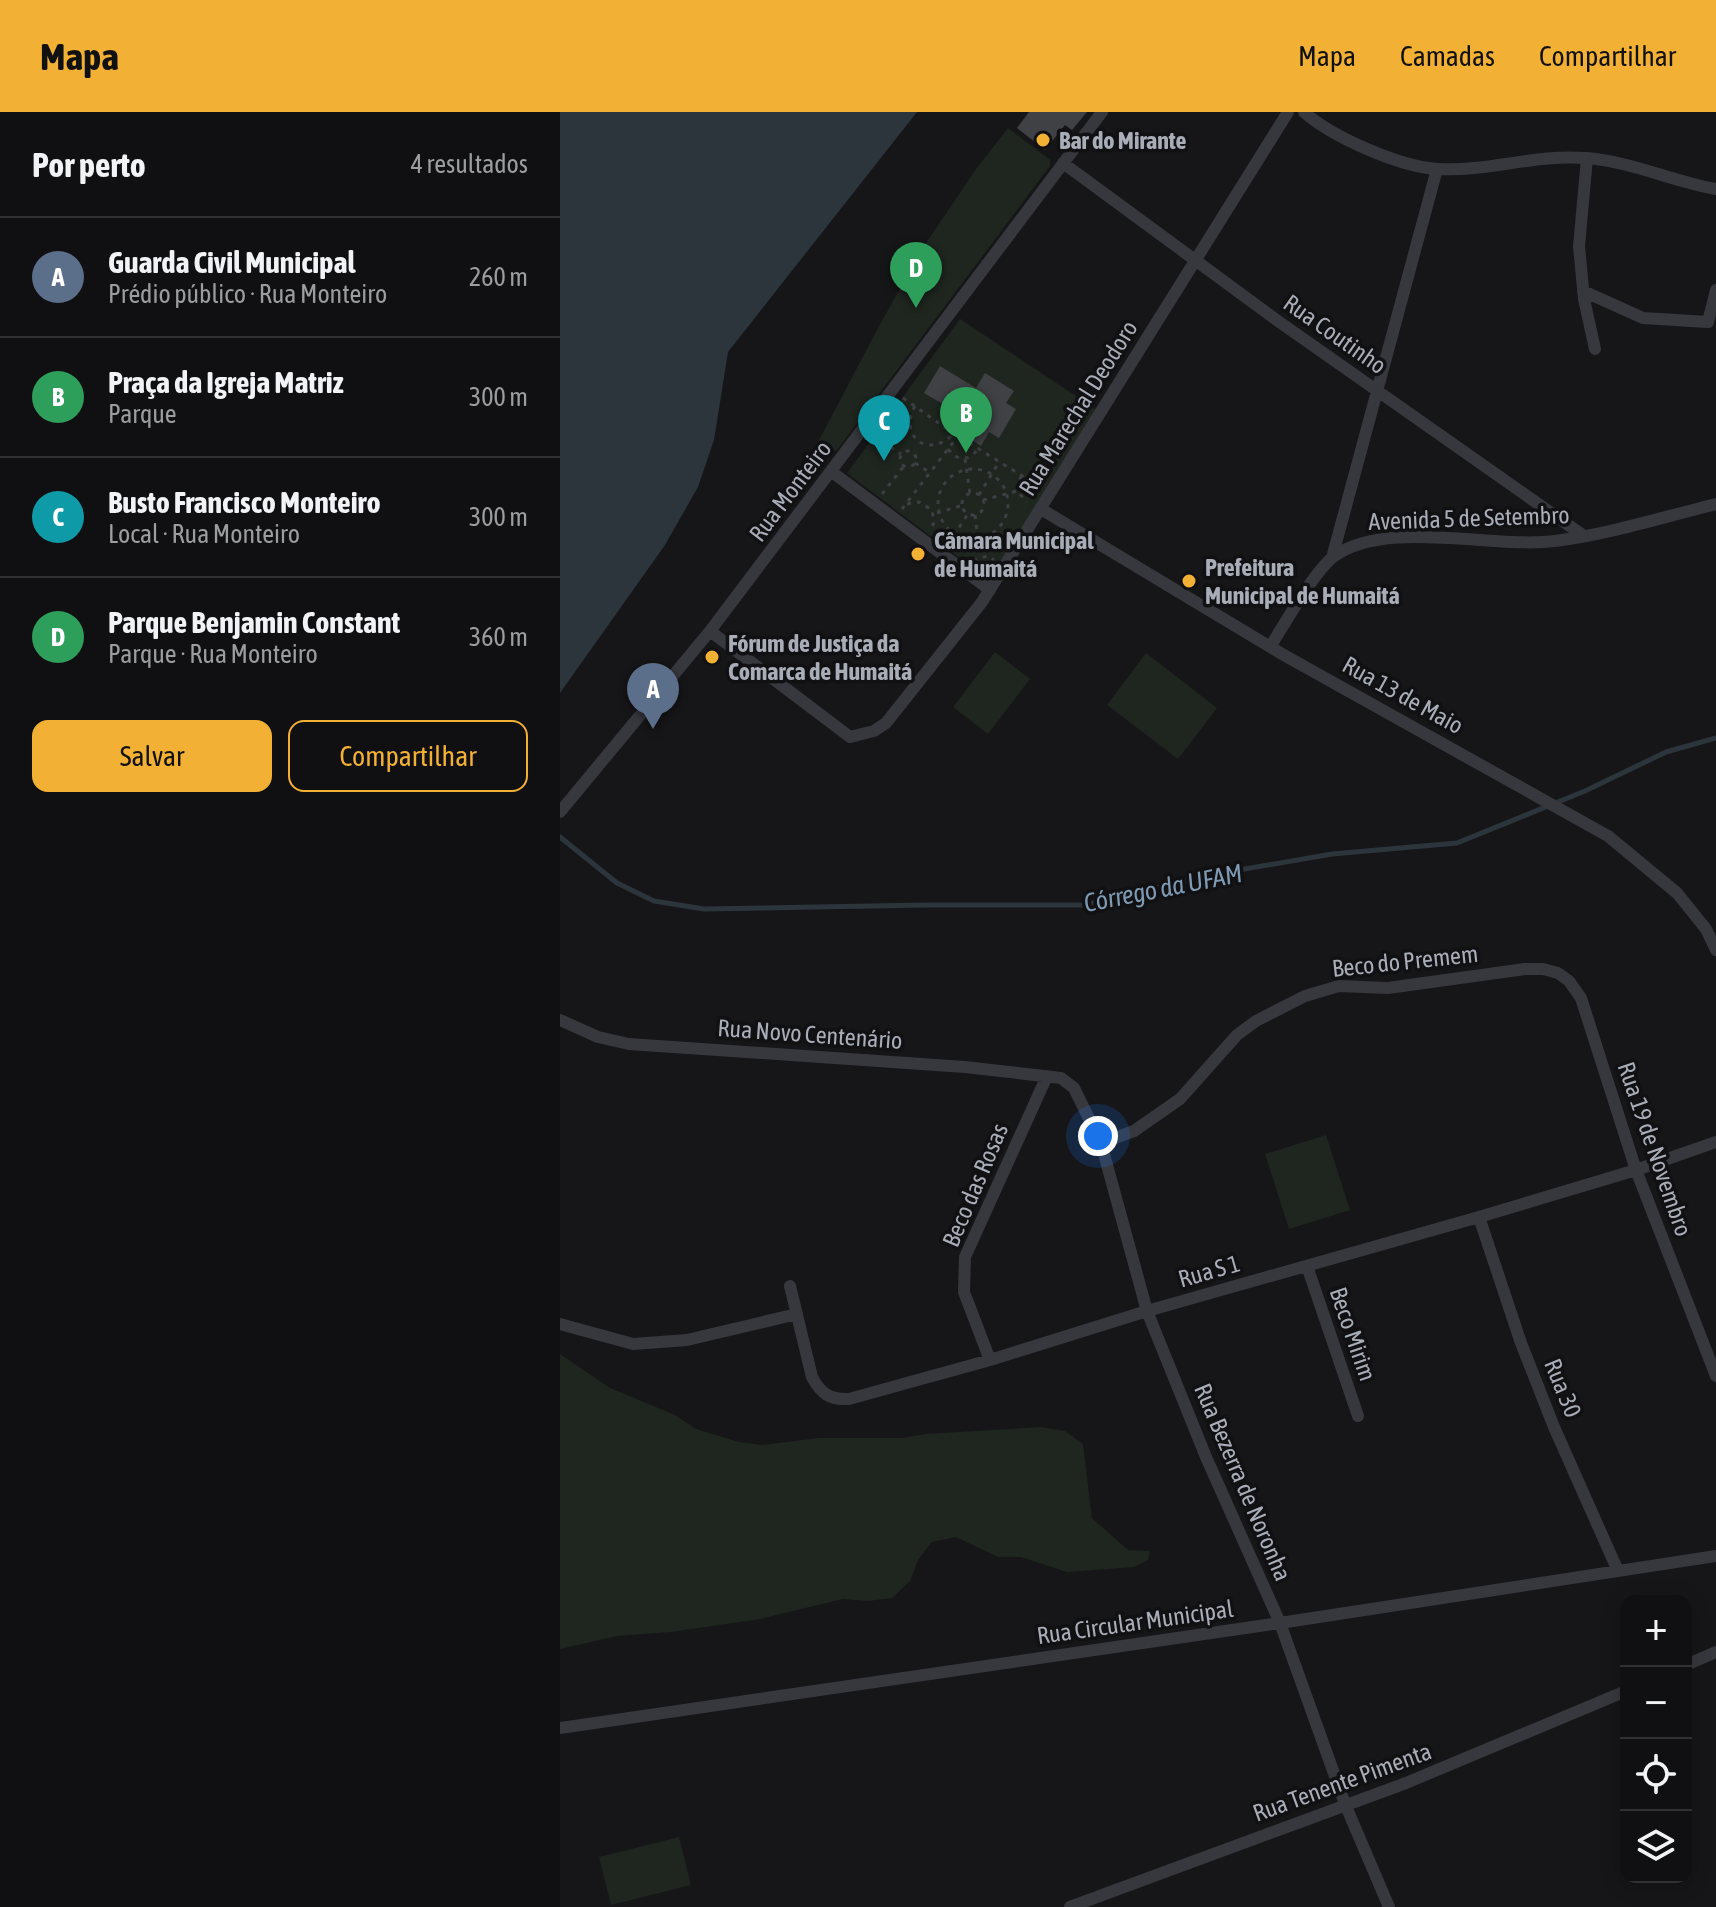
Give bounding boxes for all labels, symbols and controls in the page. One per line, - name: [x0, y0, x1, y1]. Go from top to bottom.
- text: Mapa: [40, 35, 119, 78]
- text: Mapa: [1298, 40, 1356, 72]
- text: Camadas: [1400, 40, 1495, 72]
- text: Compartilhar: [1539, 40, 1676, 72]
- place label: Bar do Mirante: [1059, 127, 1187, 154]
- marker: Bar do Mirante: [1034, 131, 1052, 149]
- text: Por perto: [32, 145, 146, 184]
- text: 4 resultados: [411, 149, 528, 179]
- pin: D: [890, 242, 942, 308]
- text: Guarda Civil Municipal: [108, 245, 355, 279]
- text: A: [52, 262, 64, 292]
- text: 260 m: [469, 262, 528, 292]
- text: Prédio público · Rua Monteiro: [108, 279, 387, 309]
- street label: Rua Coutinho: [1279, 289, 1391, 379]
- street label: Rua Marechal Deodoro: [1013, 316, 1143, 500]
- text: Praça da Igreja Matriz: [108, 365, 344, 399]
- text: B: [52, 382, 64, 412]
- text: 300 m: [469, 382, 528, 412]
- pin: B: [940, 387, 992, 453]
- pin: C: [858, 395, 910, 461]
- text: Parque: [108, 399, 177, 429]
- street label: Rua Monteiro: [744, 436, 836, 546]
- text: Busto Francisco Monteiro: [108, 485, 381, 519]
- street label: Avenida 5 de Setembro: [1368, 501, 1570, 535]
- text: C: [52, 502, 64, 532]
- text: 300 m: [469, 502, 528, 532]
- text: Local · Rua Monteiro: [108, 519, 300, 549]
- place label: Câmara Municipal de Humaitá: [934, 527, 1094, 582]
- marker: Câmara Municipal de Humaitá: [909, 545, 927, 563]
- place label: Prefeitura Municipal de Humaitá: [1205, 554, 1400, 609]
- marker: Prefeitura Municipal de Humaitá: [1180, 572, 1198, 590]
- text: Parque Benjamin Constant: [108, 605, 400, 639]
- text: D: [51, 622, 65, 652]
- text: 360 m: [469, 622, 528, 652]
- place label: Fórum de Justiça da Comarca de Humaitá: [728, 630, 912, 685]
- text: Parque · Rua Monteiro: [108, 639, 318, 669]
- marker: Fórum de Justiça da Comarca de Humaitá: [703, 648, 721, 666]
- street label: Rua 13 de Maio: [1338, 651, 1468, 739]
- pin: A: [627, 663, 679, 729]
- button: Salvar: [32, 720, 272, 792]
- button: Compartilhar: [288, 720, 528, 792]
- water label: Córrego da UFAM: [1081, 858, 1245, 918]
- street label: Beco do Premem: [1331, 940, 1479, 982]
- street label: Rua Novo Centenário: [717, 1014, 903, 1054]
- street label: Rua 19 de Novembro: [1613, 1058, 1697, 1240]
- your location: [1078, 1116, 1118, 1156]
- street label: Beco das Rosas: [937, 1119, 1013, 1251]
- street label: Rua S 1: [1175, 1249, 1243, 1293]
- street label: Beco Mirim: [1324, 1284, 1382, 1384]
- street label: Rua 30: [1539, 1355, 1587, 1421]
- street label: Rua Bezerra de Noronha: [1189, 1379, 1297, 1585]
- street label: Rua Circular Municipal: [1035, 1595, 1236, 1649]
- map controls: [1620, 1595, 1692, 1883]
- button: +: [1620, 1595, 1692, 1667]
- button: −: [1620, 1667, 1692, 1739]
- street label: Rua Tenente Pimenta: [1249, 1737, 1435, 1827]
- button: locate: [1620, 1739, 1692, 1811]
- button: layers: [1620, 1811, 1692, 1883]

